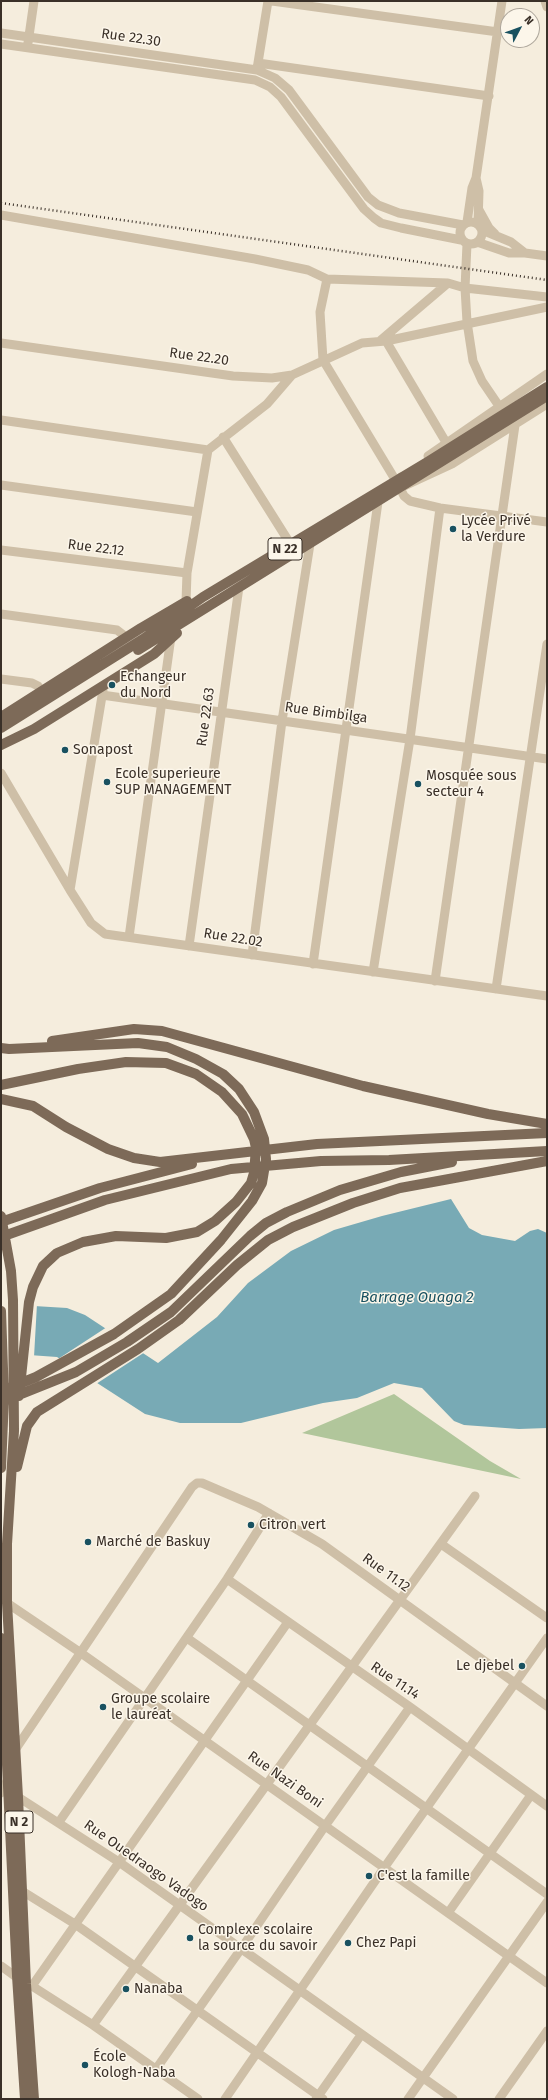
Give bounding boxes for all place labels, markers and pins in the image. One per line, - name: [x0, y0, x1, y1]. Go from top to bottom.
- place label: Lycée Privé la Verdure: [461, 513, 531, 546]
- marker: Lycée Privé la Verdure: [448, 524, 458, 534]
- place label: Echangeur du Nord: [120, 669, 186, 702]
- marker: Echangeur du Nord: [107, 680, 117, 690]
- place label: Sonapost: [73, 742, 133, 758]
- marker: Sonapost: [60, 745, 70, 755]
- place label: Ecole superieure SUP MANAGEMENT: [115, 766, 232, 798]
- place label: Mosquée sous secteur 4: [426, 768, 516, 800]
- marker: Ecole superieure SUP MANAGEMENT: [102, 777, 112, 787]
- marker: Mosquée sous secteur 4: [413, 779, 423, 789]
- place label: Citron vert: [259, 1517, 326, 1533]
- marker: Citron vert: [246, 1520, 256, 1530]
- place label: Marché de Baskuy: [96, 1534, 210, 1550]
- marker: Marché de Baskuy: [83, 1537, 93, 1547]
- place label: Le djebel: [456, 1658, 514, 1674]
- marker: Le djebel: [517, 1661, 527, 1671]
- place label: Groupe scolaire le lauréat: [111, 1691, 210, 1724]
- marker: Groupe scolaire le lauréat: [98, 1702, 108, 1712]
- place label: C'est la famille: [377, 1868, 470, 1884]
- marker: C'est la famille: [364, 1871, 374, 1881]
- place label: Complexe scolaire la source du savoir: [198, 1922, 317, 1954]
- marker: Complexe scolaire la source du savoir: [185, 1933, 195, 1943]
- place label: Chez Papi: [356, 1935, 417, 1951]
- marker: Chez Papi: [343, 1938, 353, 1948]
- place label: Nanaba: [134, 1981, 183, 1997]
- marker: Nanaba: [121, 1984, 131, 1994]
- place label: École Kologh-Naba: [93, 2049, 176, 2082]
- marker: École Kologh-Naba: [80, 2060, 90, 2070]

